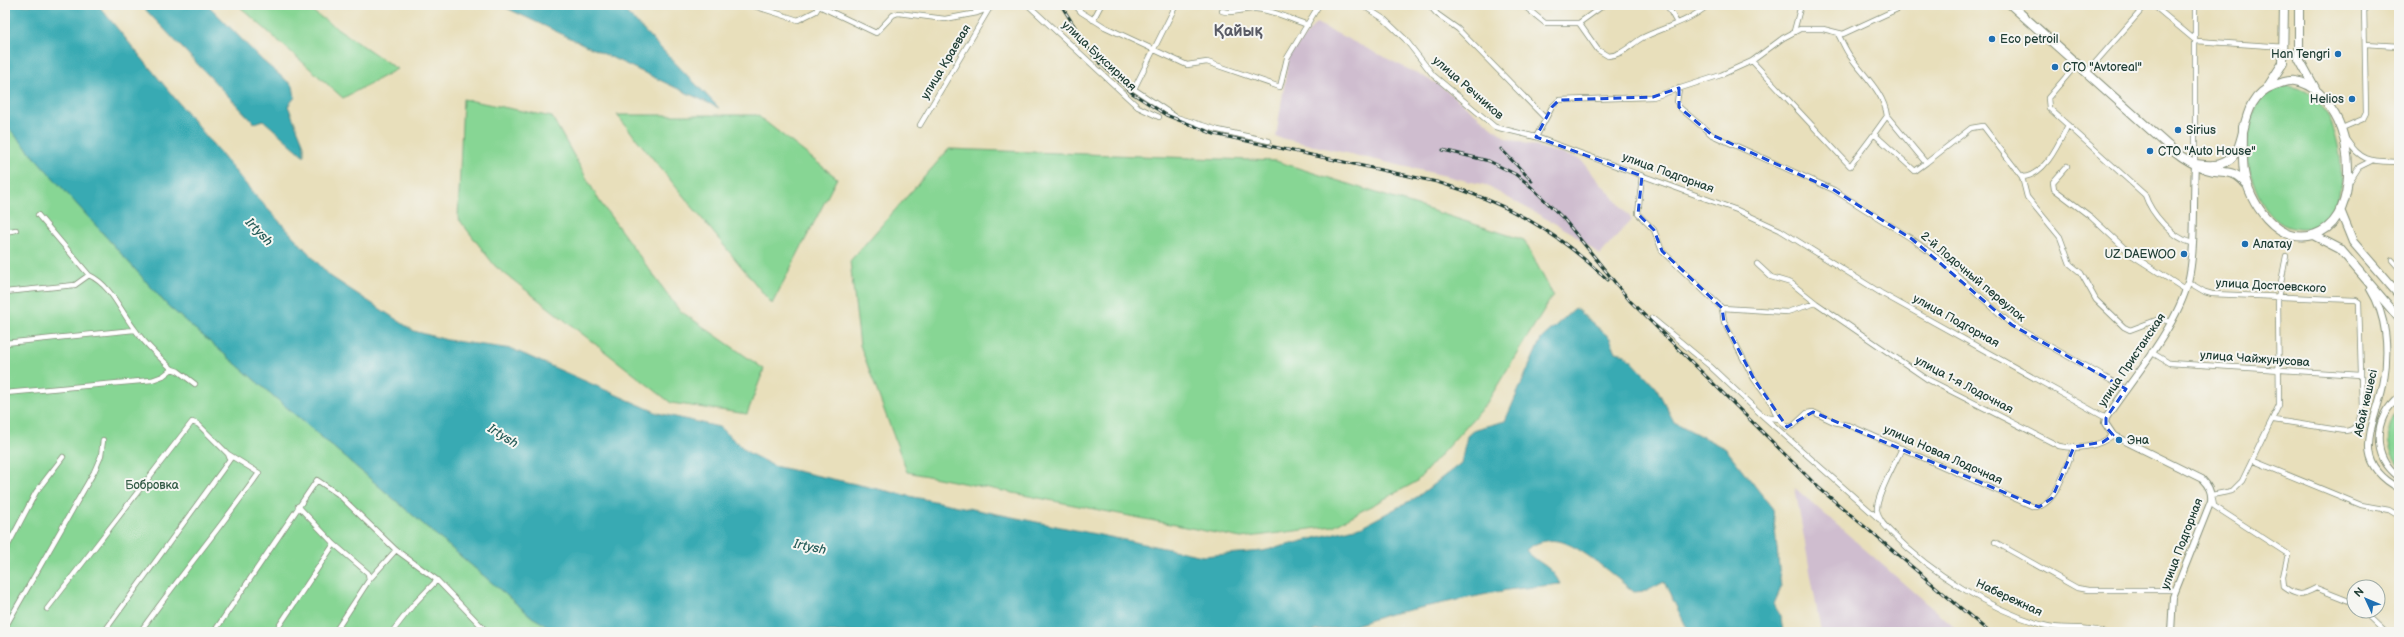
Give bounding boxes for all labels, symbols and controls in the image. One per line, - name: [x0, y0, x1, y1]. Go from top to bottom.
- street label: улица Буксирная: [1059, 18, 1140, 95]
- street label: улица Краевая: [918, 22, 974, 102]
- district label: Қайық: [1214, 22, 1263, 41]
- place label: Eco petroil: [2000, 32, 2059, 47]
- marker: Eco petroil: [1987, 34, 1997, 44]
- place label: Han Tengri: [2271, 47, 2330, 62]
- marker: Han Tengri: [2333, 49, 2343, 59]
- street label: улица Речников: [1429, 53, 1507, 123]
- place label: СТО "Avtoreal": [2063, 60, 2142, 75]
- marker: СТО "Avtoreal": [2050, 62, 2060, 72]
- place label: Helios: [2310, 92, 2344, 107]
- marker: Helios: [2347, 94, 2357, 104]
- place label: Sirius: [2186, 123, 2216, 138]
- marker: Sirius: [2173, 125, 2183, 135]
- place label: СТО "Auto House": [2158, 144, 2256, 159]
- marker: СТО "Auto House": [2145, 146, 2155, 156]
- street label: улица Подгорная: [1620, 149, 1716, 197]
- water label: Irtysh: [241, 214, 276, 249]
- street label: 2-й Лодочный переулок: [1917, 229, 2029, 326]
- place label: Алатау: [2252, 237, 2293, 252]
- marker: Алатау: [2240, 239, 2250, 249]
- place label: UZ DAEWOO: [2104, 247, 2176, 262]
- marker: UZ DAEWOO: [2179, 249, 2189, 259]
- street label: улица Достоевского: [2215, 276, 2327, 296]
- street label: улица Подгорная: [1910, 291, 2002, 351]
- street label: улица Пристанская: [2095, 310, 2169, 410]
- street label: улица Чайжунусова: [2200, 348, 2310, 370]
- street label: улица 1-я Лодочная: [1912, 353, 2016, 417]
- street label: Абай көшесі: [2351, 368, 2381, 439]
- water label: Irtysh: [484, 420, 521, 452]
- street label: улица Новая Лодочная: [1881, 422, 2005, 488]
- place label: Эна: [2127, 433, 2149, 448]
- marker: Эна: [2114, 435, 2124, 445]
- park label: Бобровка: [125, 478, 179, 493]
- street label: улица Подгорная: [2158, 496, 2206, 592]
- water label: Irtysh: [791, 536, 828, 558]
- street label: Набережная: [1973, 576, 2045, 620]
- north arrow: [2346, 579, 2386, 619]
- text: N: [2352, 585, 2367, 600]

